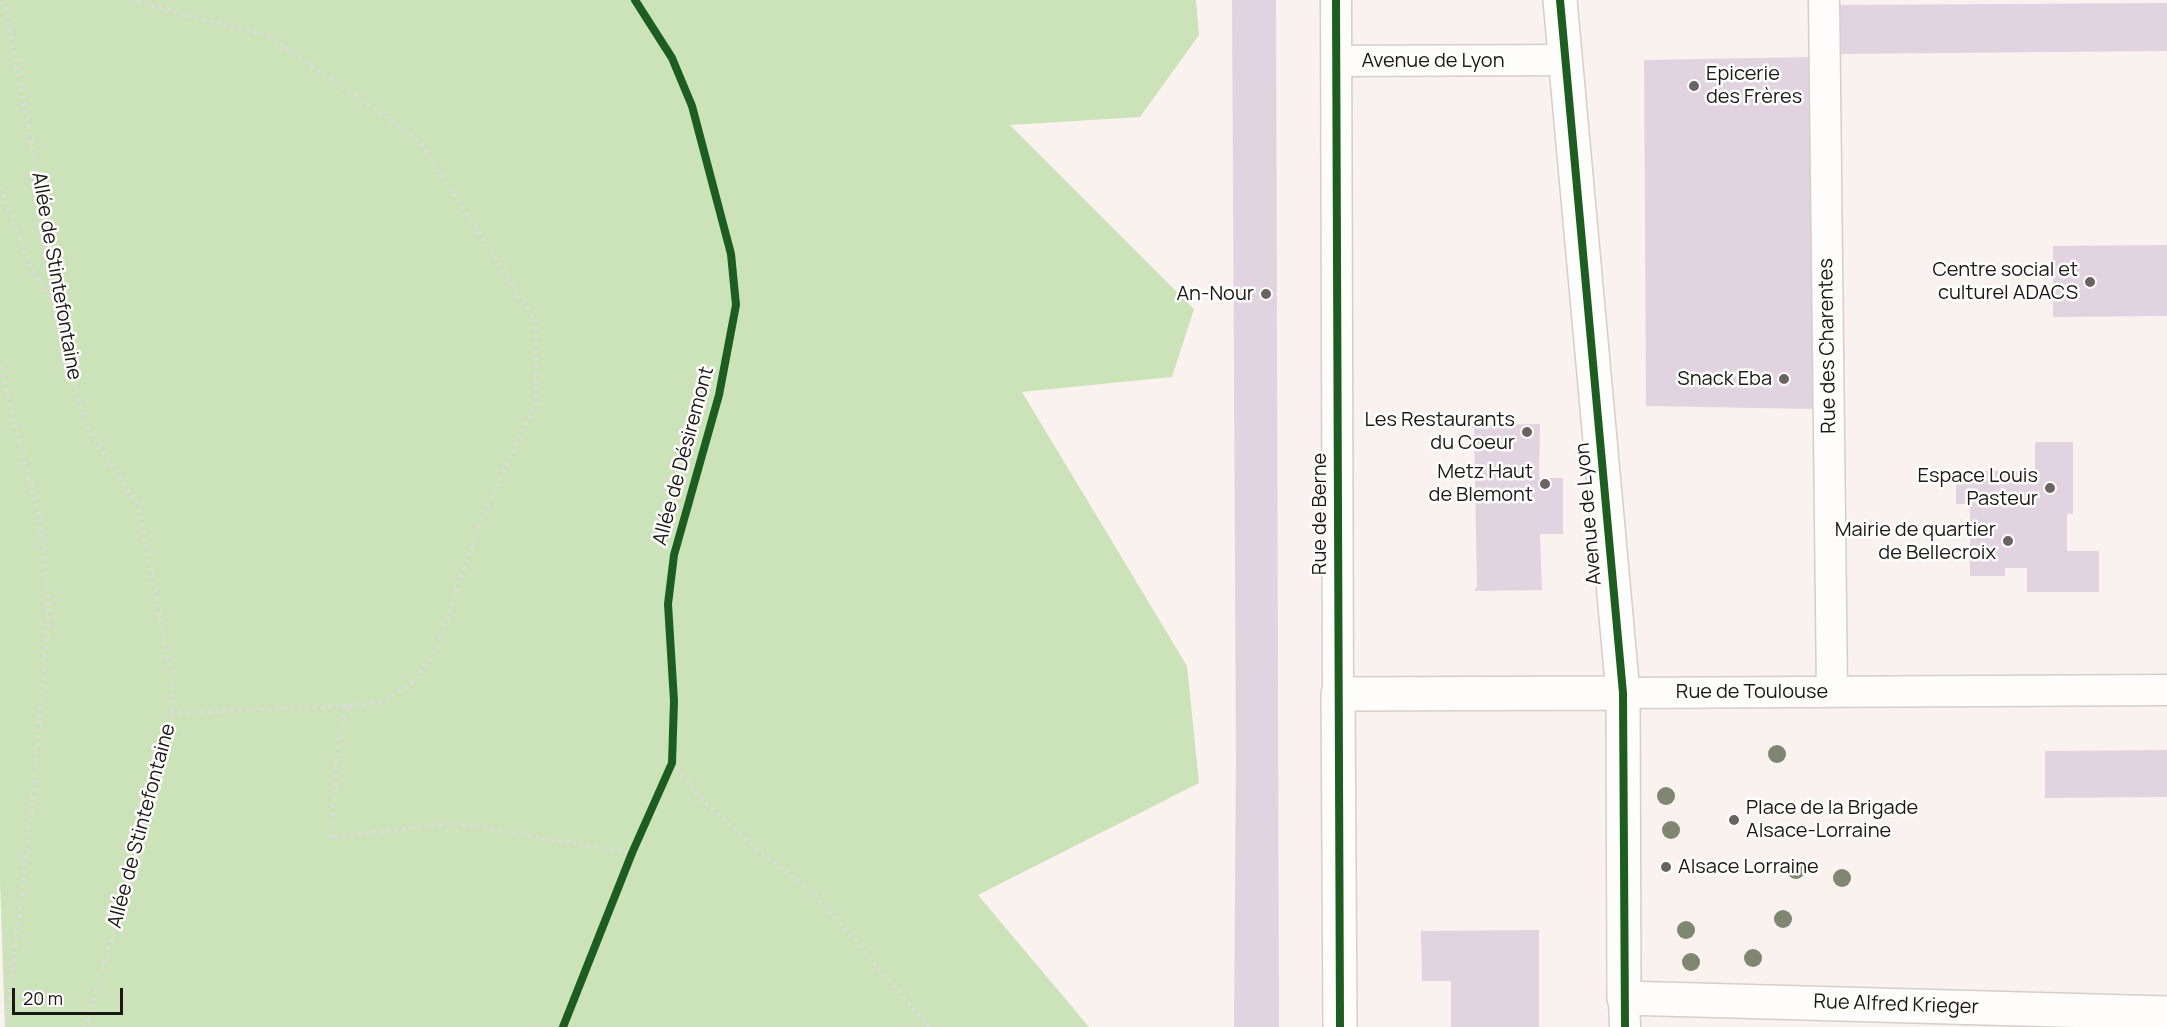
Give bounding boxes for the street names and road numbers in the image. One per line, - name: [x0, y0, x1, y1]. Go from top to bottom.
- street label: Avenue de Lyon: [1361, 49, 1505, 73]
- street label: Allée de Stintefontaine: [26, 170, 86, 382]
- street label: Rue des Charentes: [1814, 258, 1842, 434]
- street label: Allée de Désiremont: [649, 364, 719, 548]
- street label: Avenue de Lyon: [1571, 442, 1607, 586]
- street label: Rue de Berne: [1308, 453, 1332, 575]
- street label: Rue de Toulouse: [1676, 680, 1828, 704]
- street label: Allée de Stintefontaine: [103, 721, 181, 931]
- street label: Rue Alfred Krieger: [1813, 990, 1979, 1020]

